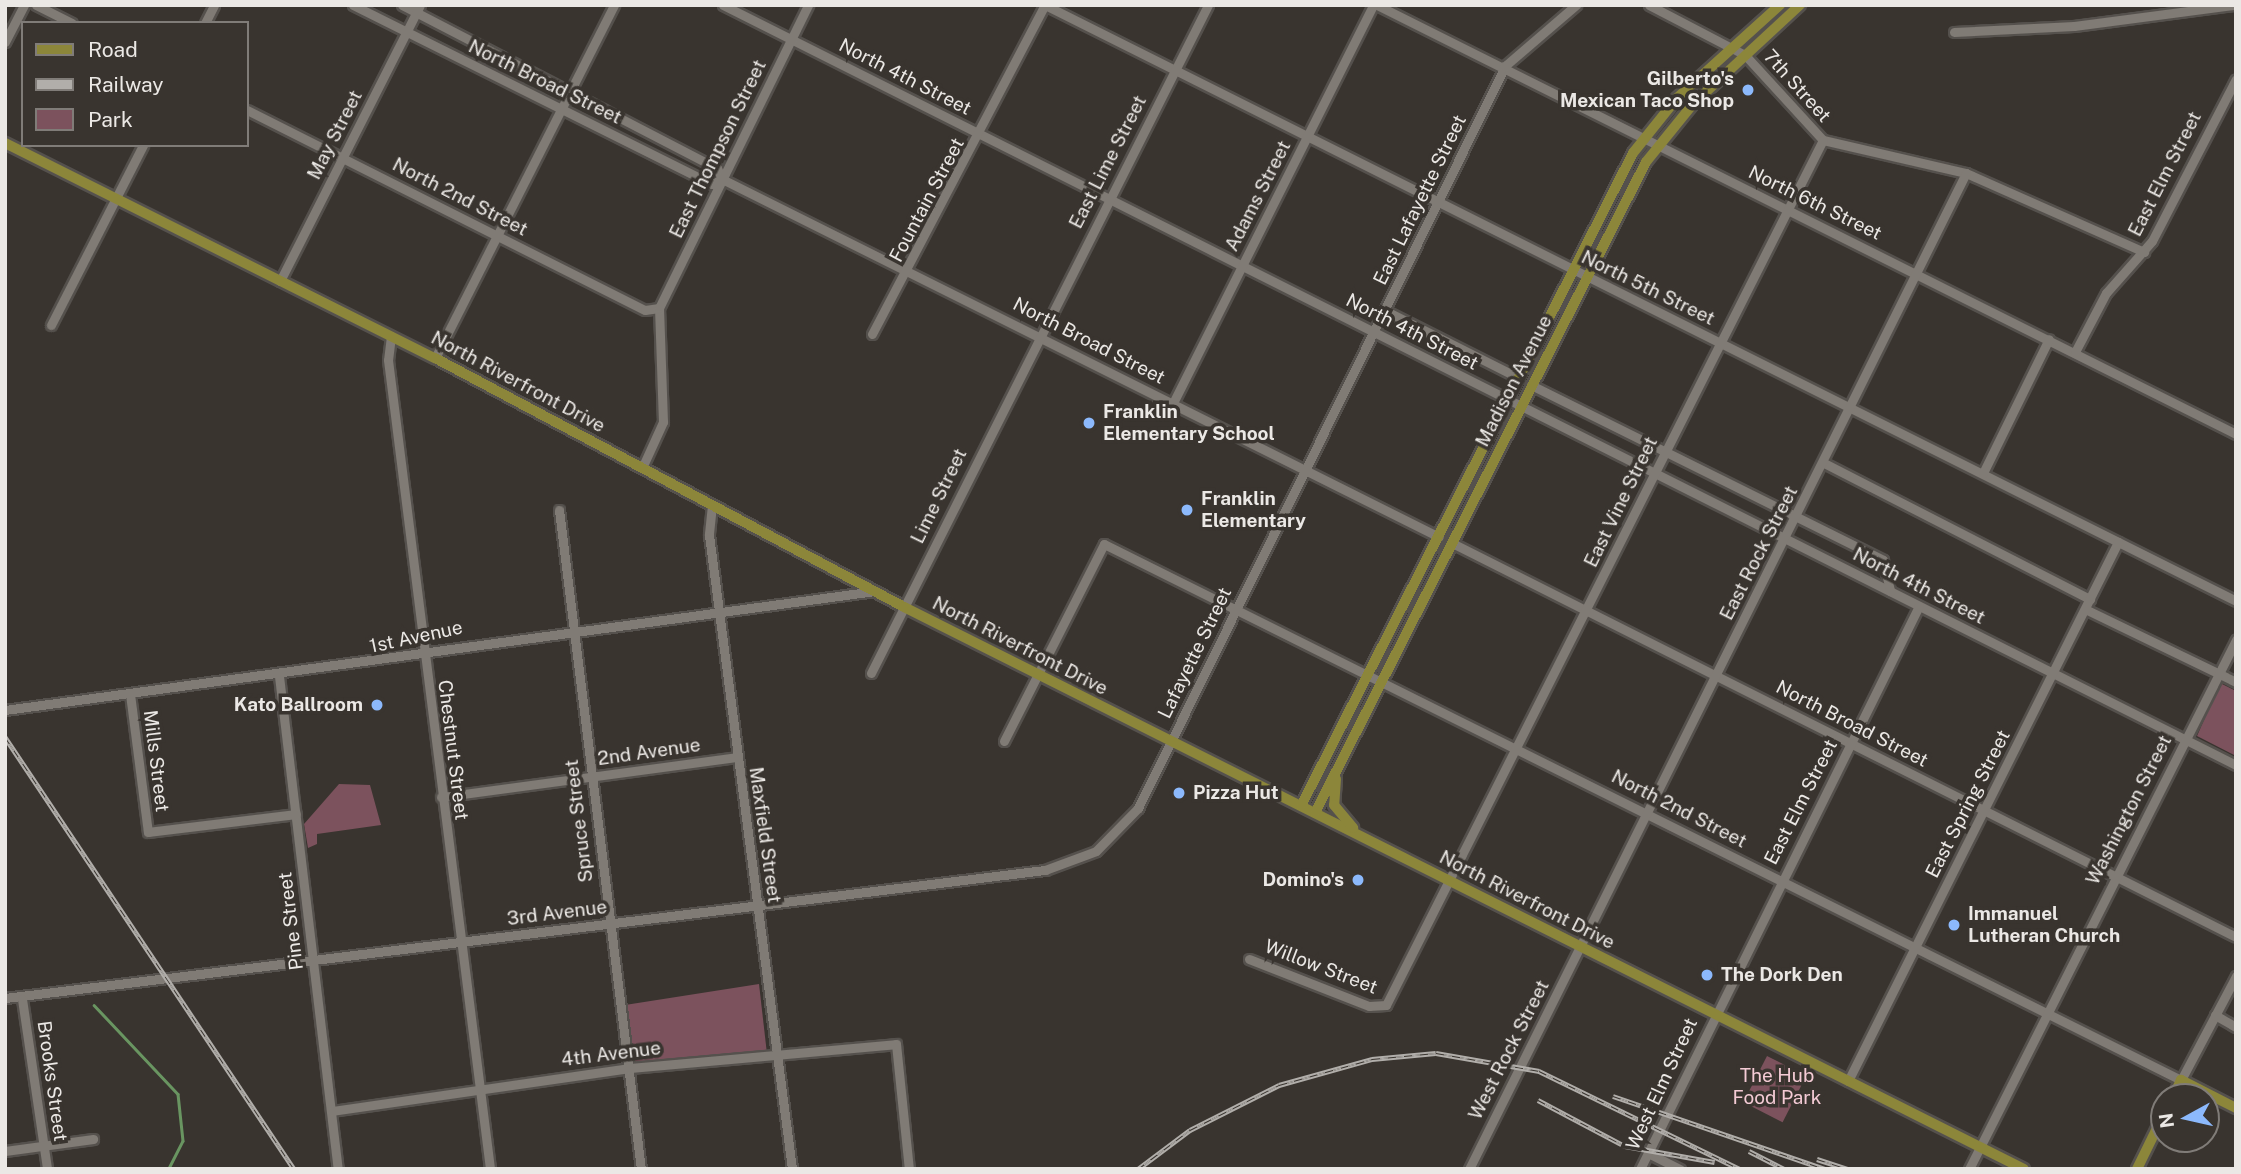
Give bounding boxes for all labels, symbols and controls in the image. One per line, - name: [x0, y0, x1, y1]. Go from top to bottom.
- legend: [21, 21, 248, 147]
- street label: North 4th Street: [835, 34, 975, 120]
- street label: North Broad Street: [465, 35, 625, 129]
- text: Road: [88, 37, 138, 62]
- street label: 7th Street: [1758, 45, 1836, 127]
- street label: East Thompson Street: [665, 56, 771, 242]
- place label: Gilberto's Mexican Taco Shop: [1560, 68, 1734, 112]
- text: Railway: [88, 72, 164, 97]
- marker: Gilberto's Mexican Taco Shop: [1740, 82, 1756, 98]
- street label: May Street: [303, 87, 367, 183]
- street label: East Lime Street: [1065, 92, 1151, 232]
- text: Park: [88, 107, 133, 132]
- street label: East Elm Street: [2124, 108, 2206, 240]
- street label: East Lafayette Street: [1369, 111, 1471, 289]
- street label: Fountain Street: [885, 134, 969, 266]
- street label: Adams Street: [1220, 137, 1296, 255]
- street label: North 2nd Street: [389, 153, 531, 241]
- street label: North 6th Street: [1745, 161, 1885, 245]
- street label: North 5th Street: [1578, 246, 1718, 330]
- street label: North 4th Street: [1342, 289, 1482, 375]
- street label: North Broad Street: [1009, 293, 1169, 389]
- street label: Madison Avenue: [1471, 311, 1557, 451]
- street label: North Riverfront Drive: [427, 326, 609, 438]
- place label: Franklin Elementary School: [1103, 401, 1275, 445]
- marker: Franklin Elementary School: [1081, 415, 1097, 431]
- street label: East Vine Street: [1579, 433, 1663, 571]
- street label: Lime Street: [906, 445, 972, 547]
- street label: East Rock Street: [1715, 482, 1803, 624]
- place label: Franklin Elementary: [1201, 488, 1306, 532]
- marker: Franklin Elementary: [1179, 502, 1195, 518]
- street label: North 4th Street: [1849, 543, 1989, 629]
- street label: Lafayette Street: [1153, 584, 1237, 722]
- street label: North Riverfront Drive: [928, 592, 1112, 700]
- street label: 1st Avenue: [367, 616, 465, 658]
- street label: North Broad Street: [1772, 676, 1932, 772]
- street label: Chestnut Street: [433, 679, 473, 821]
- place label: Kato Ballroom: [234, 694, 363, 716]
- marker: Kato Ballroom: [369, 697, 385, 713]
- street label: Mills Street: [138, 709, 174, 813]
- street label: East Spring Street: [1921, 726, 2015, 882]
- street label: Washington Street: [2081, 731, 2177, 889]
- street label: 2nd Avenue: [596, 734, 702, 770]
- street label: East Elm Street: [1760, 736, 1842, 868]
- street label: Spruce Street: [560, 758, 598, 884]
- street label: North 2nd Street: [1608, 765, 1750, 853]
- street label: Maxfield Street: [744, 766, 786, 904]
- place label: Pizza Hut: [1193, 782, 1279, 804]
- marker: Pizza Hut: [1171, 785, 1187, 801]
- street label: North Riverfront Drive: [1435, 846, 1619, 954]
- place label: Domino's: [1262, 869, 1344, 891]
- street label: Pine Street: [274, 871, 308, 971]
- marker: Domino's: [1350, 872, 1366, 888]
- street label: 3rd Avenue: [506, 896, 608, 930]
- place label: Immanuel Lutheran Church: [1968, 903, 2120, 947]
- marker: Immanuel Lutheran Church: [1946, 917, 1962, 933]
- street label: Willow Street: [1261, 935, 1381, 999]
- place label: The Dork Den: [1721, 964, 1843, 986]
- marker: The Dork Den: [1699, 967, 1715, 983]
- street label: West Rock Street: [1464, 976, 1554, 1124]
- street label: West Elm Street: [1621, 1014, 1703, 1154]
- street label: Brooks Street: [32, 1019, 72, 1143]
- street label: 4th Avenue: [560, 1037, 662, 1071]
- park label: The Hub Food Park: [1733, 1065, 1821, 1109]
- north arrow: [2150, 1083, 2220, 1153]
- text: N: [2154, 1112, 2178, 1130]

